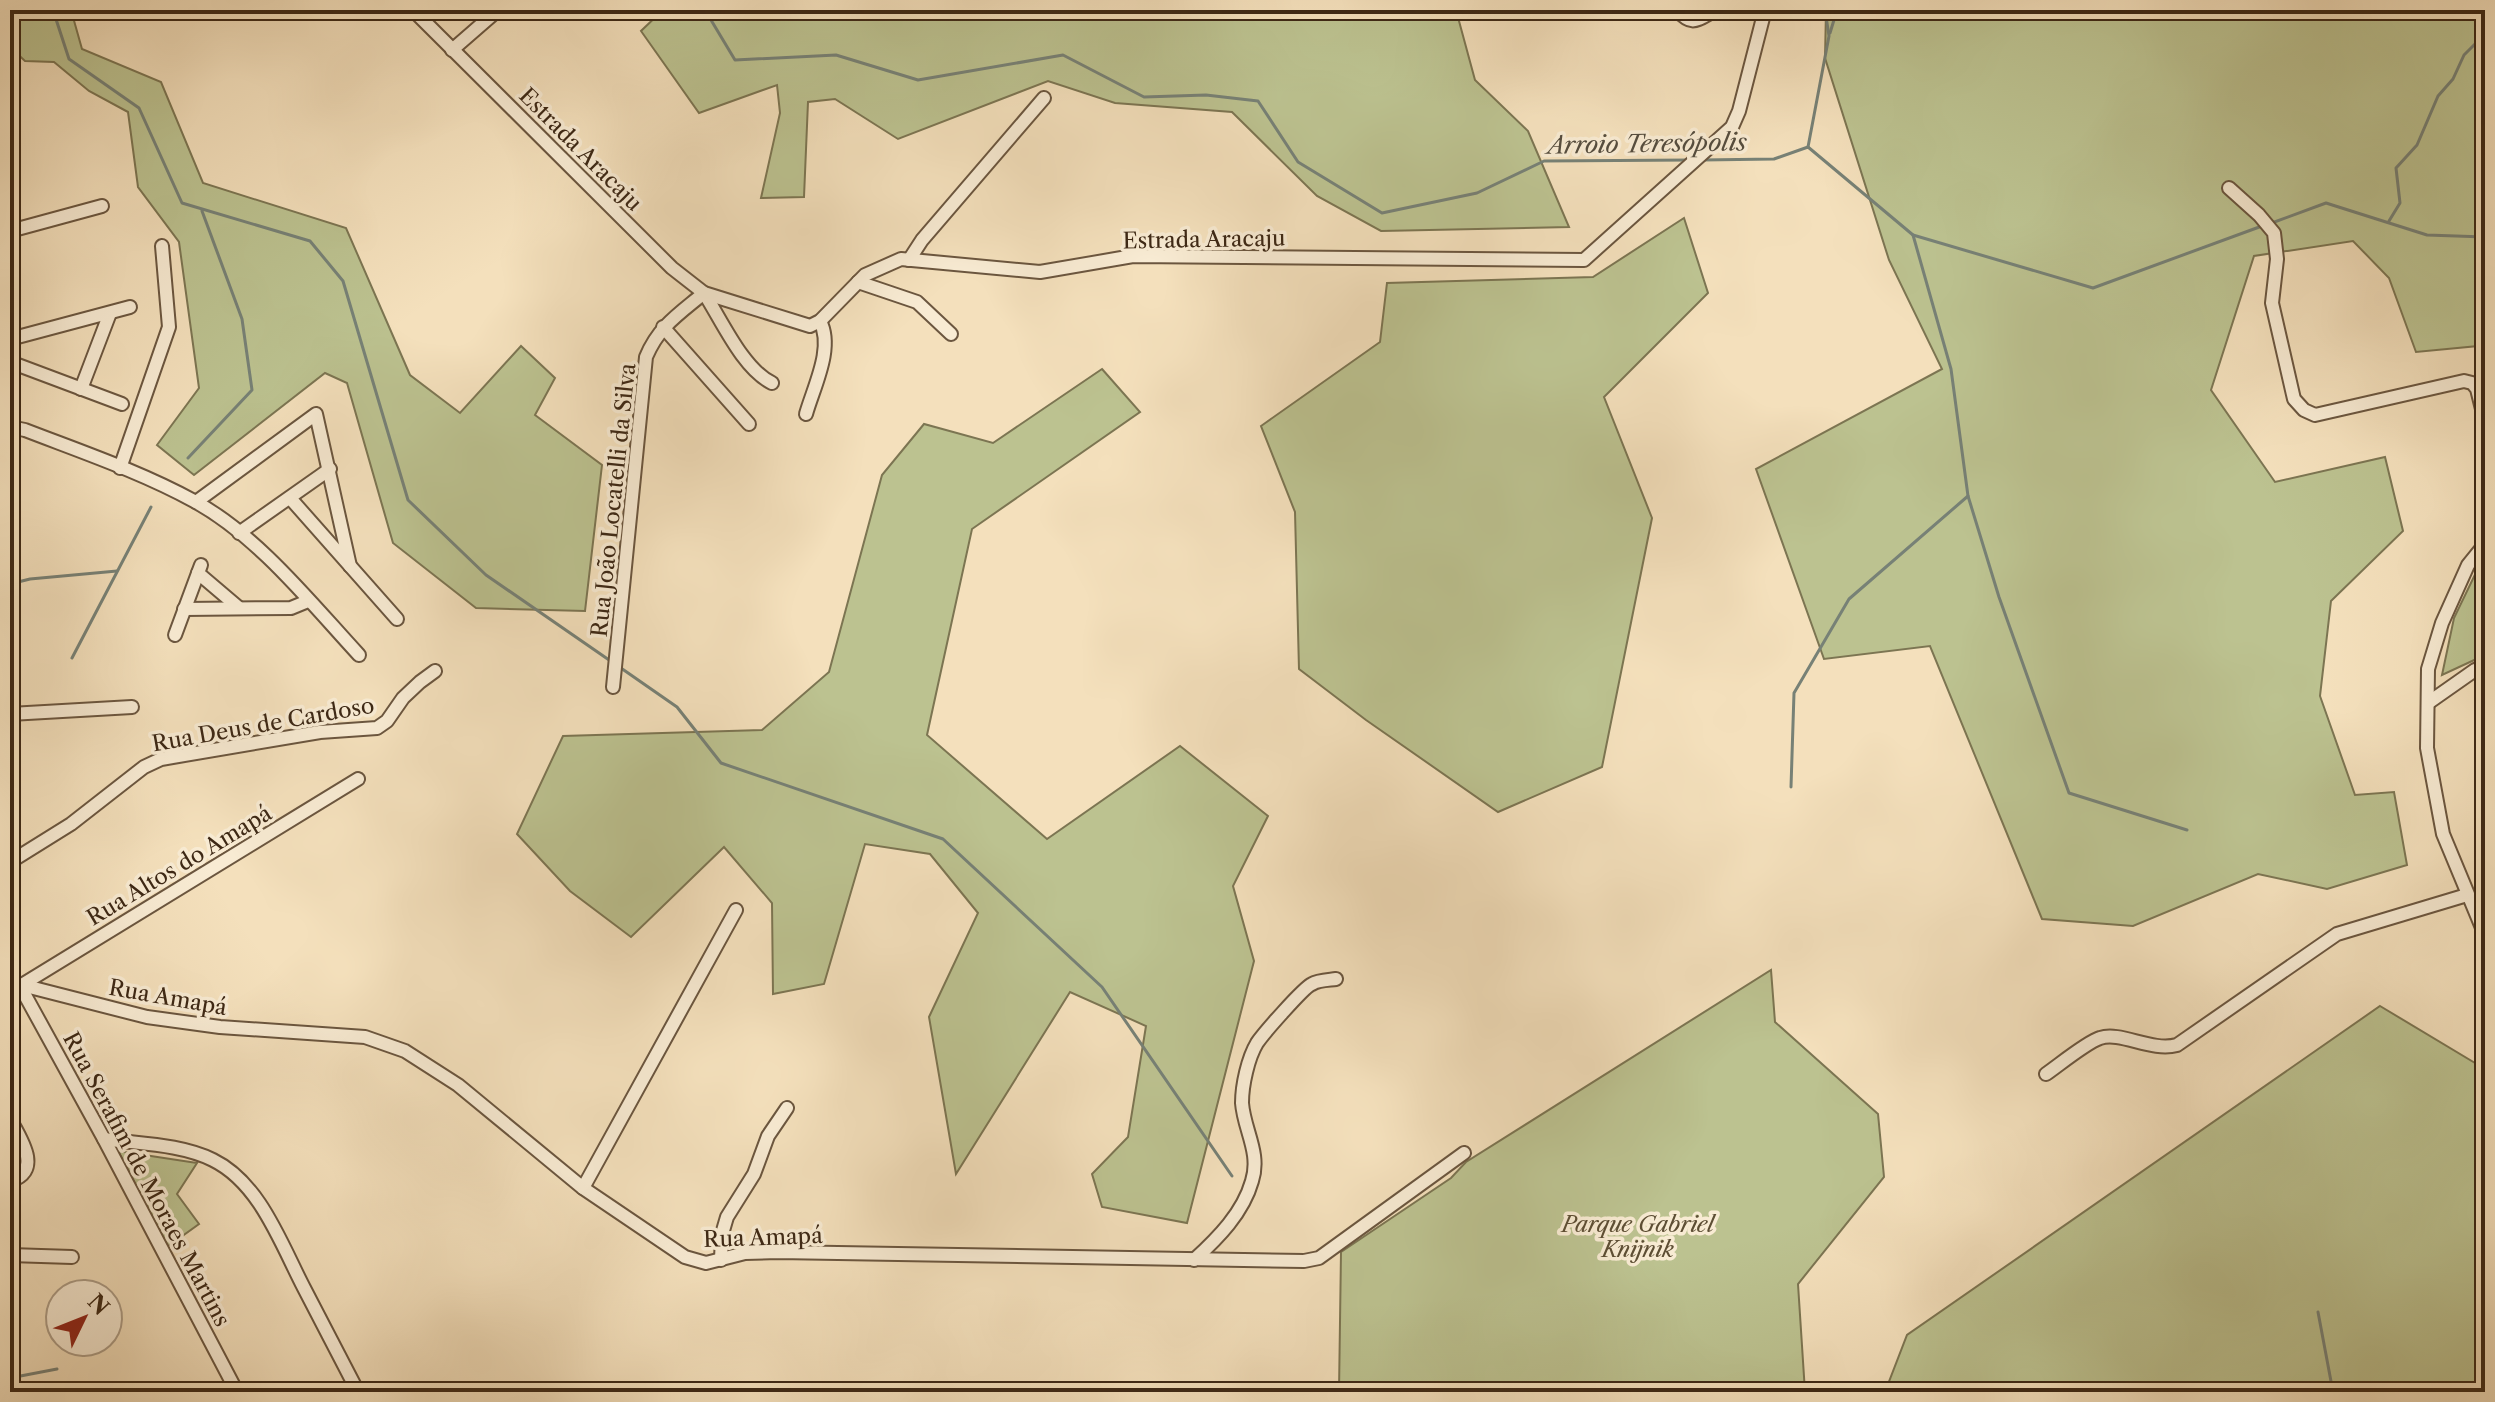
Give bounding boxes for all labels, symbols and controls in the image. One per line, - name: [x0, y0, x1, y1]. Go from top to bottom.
- street label: Estrada Aracaju: [514, 82, 648, 216]
- water label: Arroio Teresópolis: [1543, 127, 1748, 160]
- street label: Estrada Aracaju: [1122, 225, 1286, 254]
- street label: Rua João Locatelli da Silva: [586, 361, 641, 638]
- street label: Rua Deus de Cardoso: [150, 692, 376, 757]
- street label: Rua Altos do Amapá: [82, 799, 277, 931]
- street label: Rua Amapá: [107, 974, 229, 1021]
- street label: Rua Serafim de Moraes Martins: [57, 1027, 236, 1331]
- park label: Parque Gabriel Knijnik: [1560, 1211, 1717, 1263]
- street label: Rua Amapá: [703, 1222, 824, 1253]
- north arrow: [44, 1278, 124, 1358]
- text: N: [82, 1289, 115, 1321]

